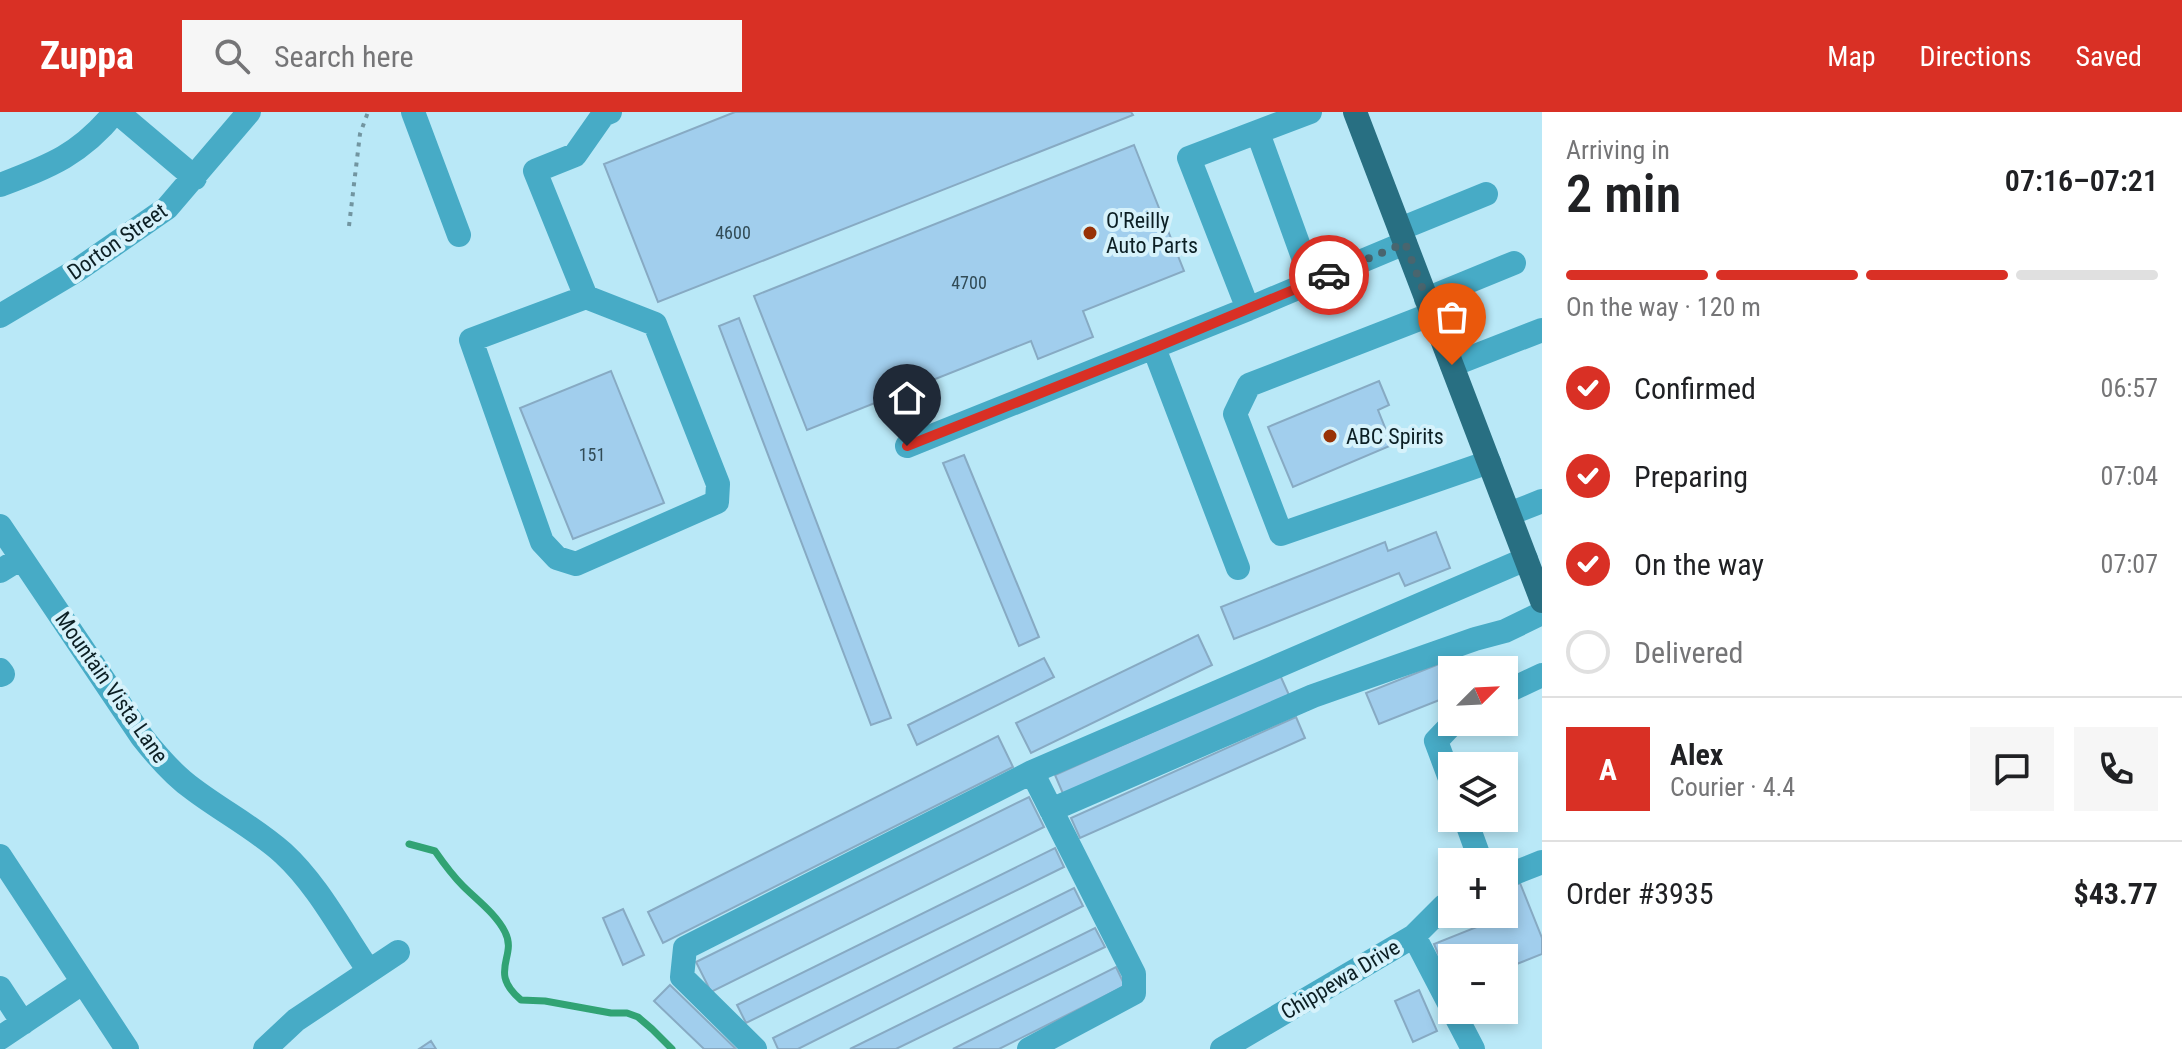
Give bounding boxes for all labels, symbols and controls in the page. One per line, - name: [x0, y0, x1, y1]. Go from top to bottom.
- search box: [182, 20, 742, 92]
- text: Zuppa: [40, 34, 134, 78]
- icon: search: [210, 34, 254, 78]
- text: Search here: [274, 39, 414, 74]
- text: Map: [1827, 40, 1876, 73]
- text: Directions: [1920, 40, 2031, 73]
- text: Saved: [2075, 40, 2142, 73]
- text: Arriving in: [1566, 135, 1670, 165]
- text: 07:16–07:21: [2005, 163, 2158, 198]
- text: 2 min: [1566, 164, 1681, 225]
- street label: Dorton Street: [63, 198, 172, 285]
- place label: O'Reilly Auto Parts: [1106, 208, 1198, 258]
- house number: 4600: [715, 222, 751, 243]
- marker: O'Reilly Auto Parts: [1081, 224, 1099, 242]
- courier: [1289, 235, 1369, 315]
- icon: car: [1307, 253, 1351, 297]
- house number: 4700: [951, 272, 987, 293]
- pin: [1418, 283, 1486, 365]
- text: On the way · 120 m: [1566, 292, 1761, 322]
- icon: bag: [1430, 295, 1474, 339]
- pin: [873, 364, 941, 446]
- icon: check: [1566, 366, 1610, 410]
- text: Confirmed: [1634, 371, 1756, 406]
- text: 06:57: [2101, 373, 2158, 403]
- icon: home: [885, 376, 929, 420]
- place label: ABC Spirits: [1346, 424, 1444, 449]
- marker: ABC Spirits: [1321, 427, 1339, 445]
- house number: 151: [579, 444, 605, 465]
- icon: check: [1566, 454, 1610, 498]
- text: Preparing: [1634, 459, 1748, 494]
- text: 07:04: [2101, 461, 2158, 491]
- icon: check: [1566, 542, 1610, 586]
- text: On the way: [1634, 547, 1764, 582]
- text: 07:07: [2101, 549, 2158, 579]
- street label: Mountain Vista Lane: [50, 607, 173, 767]
- text: Delivered: [1634, 635, 1743, 670]
- north arrow: [1438, 656, 1518, 736]
- map controls: [1438, 656, 1518, 1024]
- button: chat: [1970, 727, 2054, 811]
- button: phone: [2074, 727, 2158, 811]
- text: Alex: [1670, 737, 1723, 772]
- button: layers: [1438, 752, 1518, 832]
- text: A: [1599, 752, 1617, 787]
- text: Courier · 4.4: [1670, 772, 1795, 802]
- button: +: [1438, 848, 1518, 928]
- text: Order #3935: [1566, 876, 1714, 911]
- text: $43.77: [2073, 876, 2158, 911]
- street label: Chippewa Drive: [1276, 934, 1404, 1025]
- button: −: [1438, 944, 1518, 1024]

